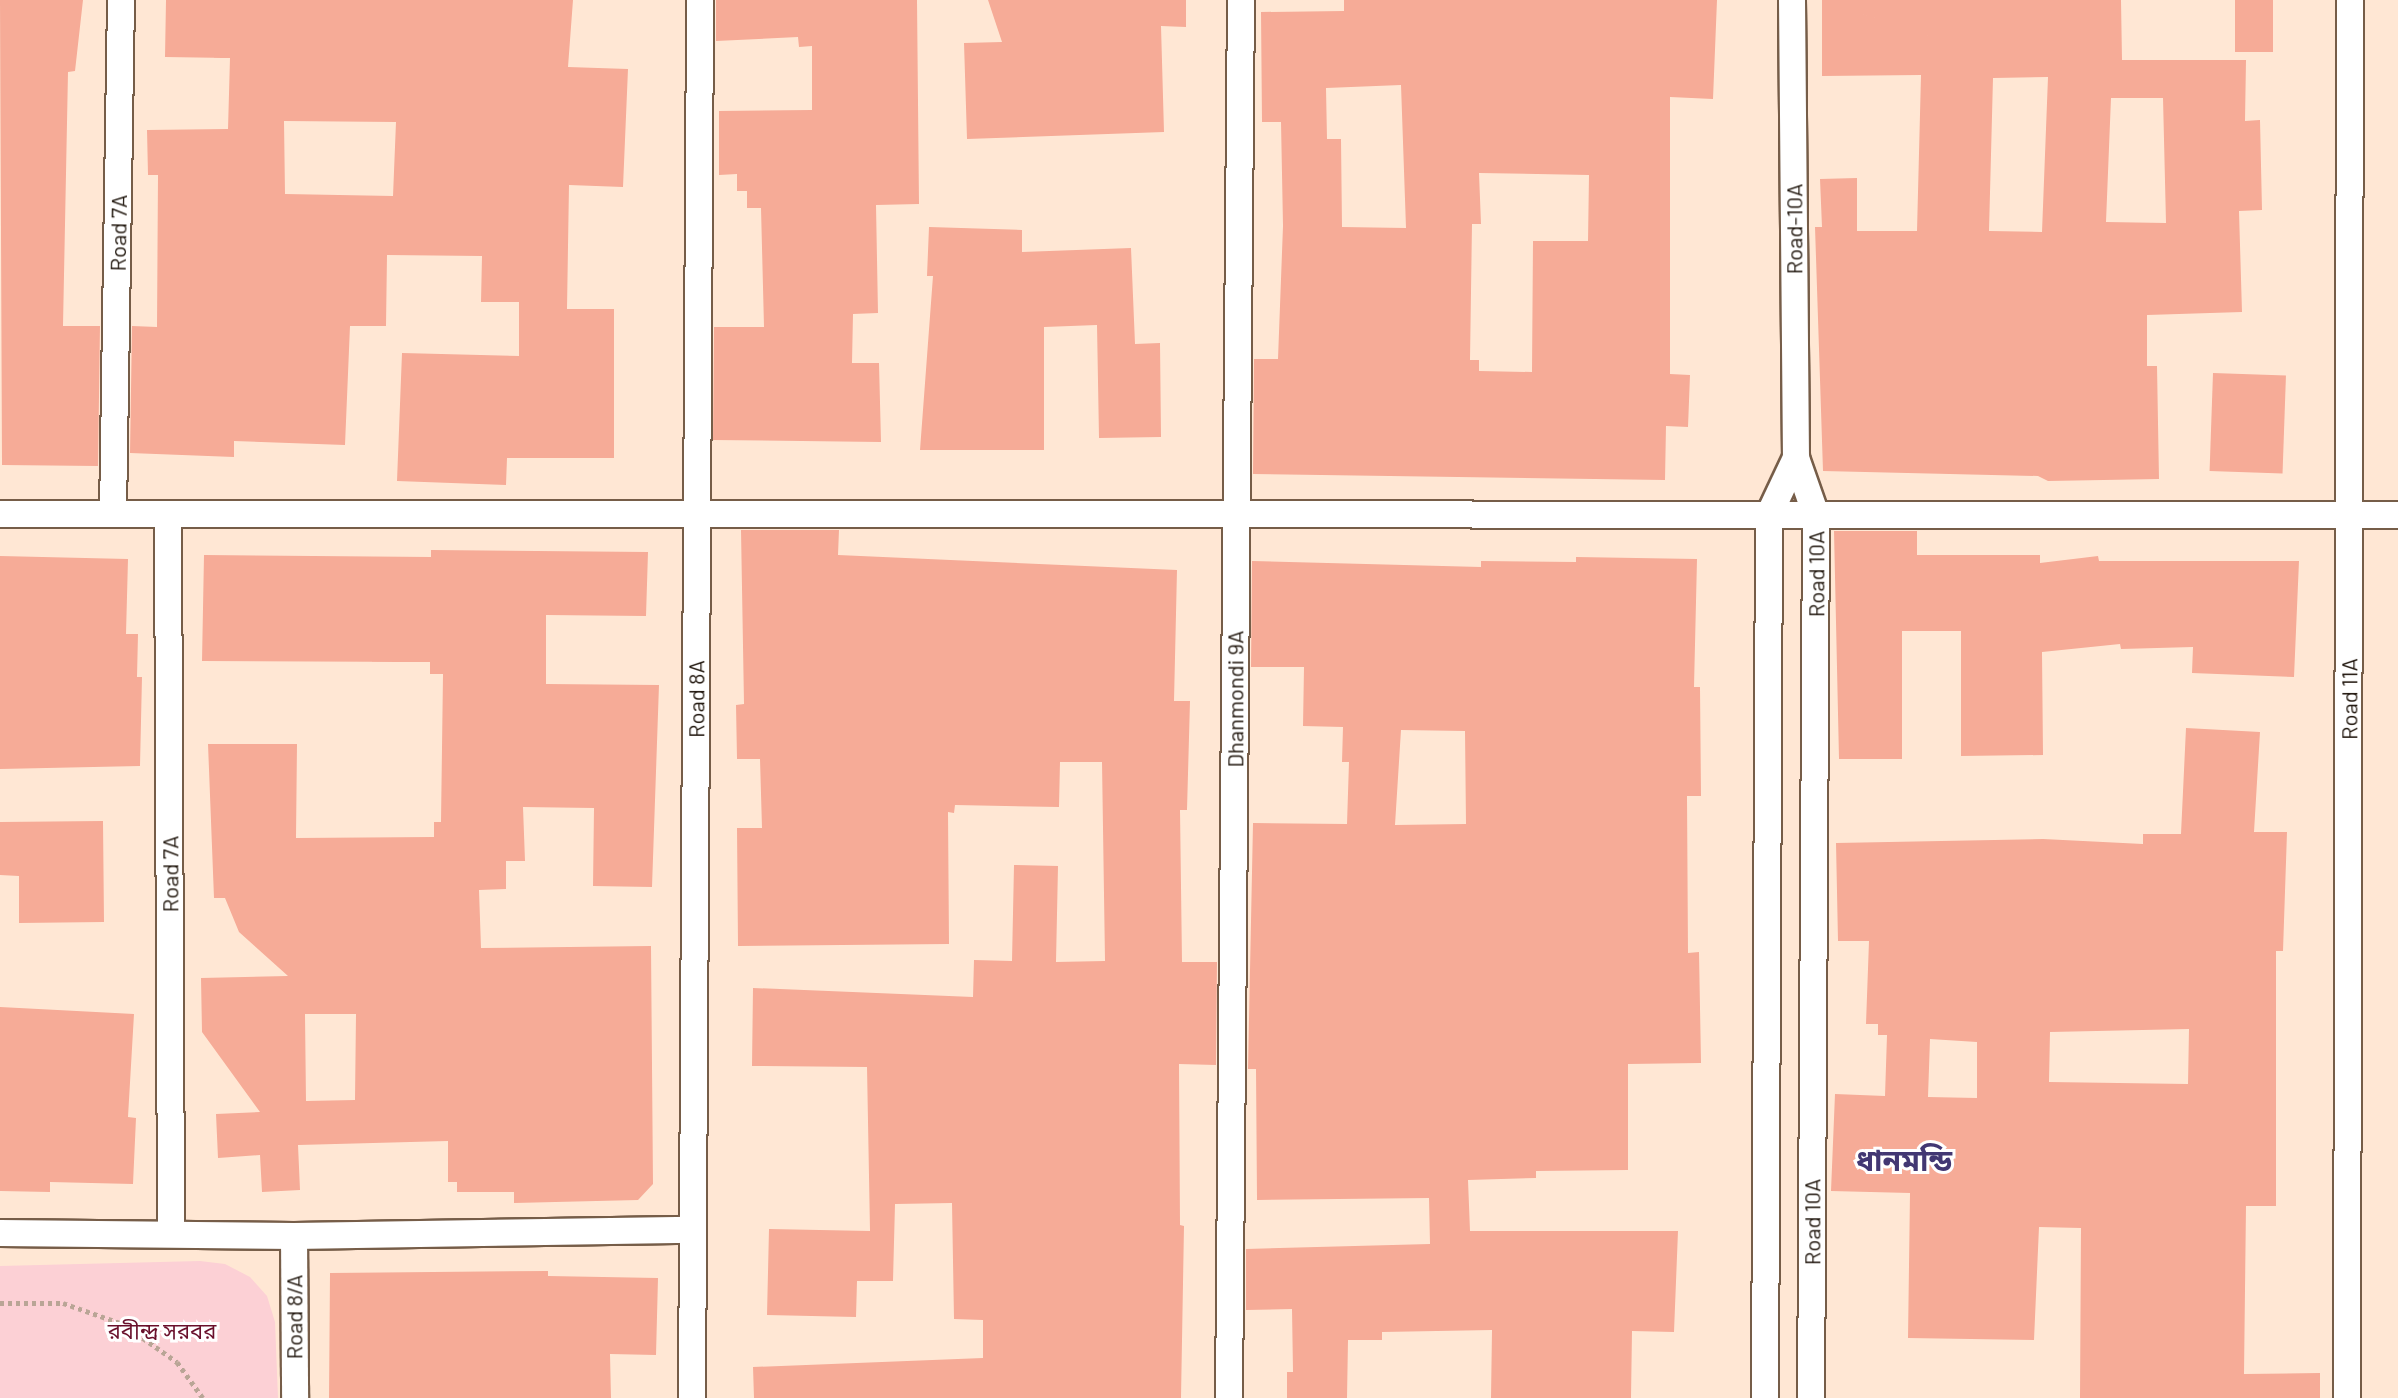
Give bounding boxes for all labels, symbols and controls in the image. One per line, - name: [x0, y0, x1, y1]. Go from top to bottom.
- street label: Road-10A: [1781, 184, 1807, 274]
- street label: Road 7A: [104, 194, 132, 272]
- street label: Road 10A: [1803, 531, 1829, 617]
- street label: Dhanmondi 9A: [1222, 630, 1248, 768]
- street label: Road 11A: [2336, 658, 2362, 740]
- street label: Road 8A: [683, 660, 709, 738]
- street label: Road 7A: [157, 836, 183, 912]
- district label: ধানমন্ডি: [1856, 1141, 1952, 1177]
- street label: Road 10A: [1799, 1179, 1825, 1265]
- street label: Road 8/A: [281, 1275, 307, 1359]
- park label: রবীন্দ্র সরবর: [108, 1318, 216, 1344]

